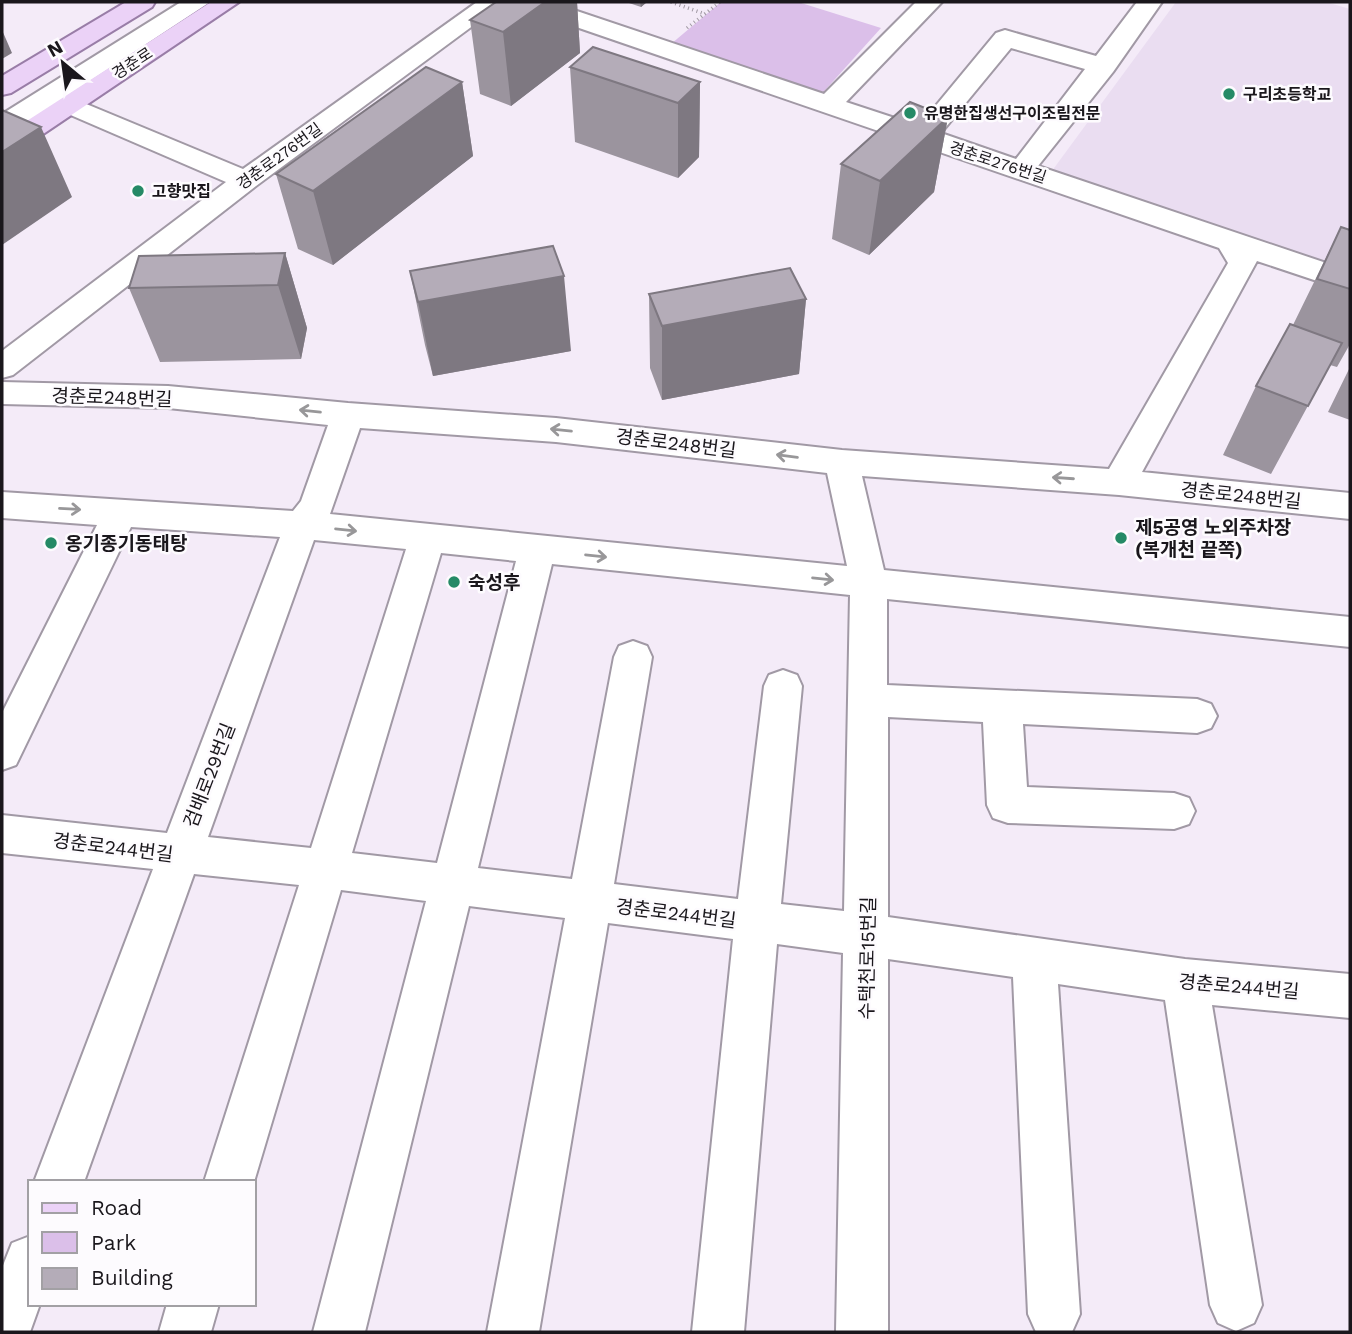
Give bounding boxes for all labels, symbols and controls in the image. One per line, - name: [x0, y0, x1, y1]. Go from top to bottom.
- north arrow: [28, 28, 98, 98]
- text: N: [43, 35, 67, 62]
- street label: 경춘로: [109, 43, 156, 83]
- place label: 구리초등학교: [1243, 85, 1332, 104]
- marker: 구리초등학교: [1221, 86, 1237, 102]
- place label: 유명한집생선구이조림전문: [924, 104, 1101, 123]
- marker: 유명한집생선구이조림전문: [902, 105, 918, 121]
- street label: 경춘로276번길: [233, 119, 326, 194]
- street label: 경춘로276번길: [947, 138, 1049, 187]
- place label: 고향맛집: [152, 182, 211, 201]
- marker: 고향맛집: [130, 183, 146, 199]
- street label: 경춘로248번길: [51, 384, 173, 411]
- one-way arrow: [299, 404, 322, 417]
- one-way arrow: [550, 424, 573, 437]
- street label: 경춘로248번길: [614, 425, 738, 462]
- one-way arrow: [776, 450, 799, 463]
- one-way arrow: [1052, 471, 1075, 484]
- street label: 경춘로248번길: [1179, 478, 1302, 513]
- one-way arrow: [58, 503, 81, 516]
- place label: 제5공영 노외주차장 (복개천 끝쪽): [1135, 516, 1291, 561]
- one-way arrow: [334, 523, 356, 536]
- marker: 제5공영 노외주차장 (복개천 끝쪽): [1113, 530, 1129, 546]
- place label: 옹기종기동태탕: [65, 532, 187, 555]
- marker: 옹기종기동태탕: [43, 535, 59, 551]
- one-way arrow: [584, 550, 607, 563]
- place label: 숙성후: [468, 571, 520, 594]
- one-way arrow: [811, 573, 833, 586]
- marker: 숙성후: [446, 574, 462, 590]
- street label: 검배로29번길: [179, 720, 240, 831]
- street label: 경춘로244번길: [51, 829, 174, 866]
- street label: 경춘로244번길: [614, 895, 737, 932]
- street label: 수택천로15번길: [855, 896, 880, 1020]
- street label: 경춘로244번길: [1178, 970, 1300, 1003]
- legend: [28, 1180, 256, 1306]
- text: Road: [91, 1195, 142, 1220]
- text: Park: [91, 1230, 136, 1255]
- text: Building: [91, 1265, 173, 1290]

